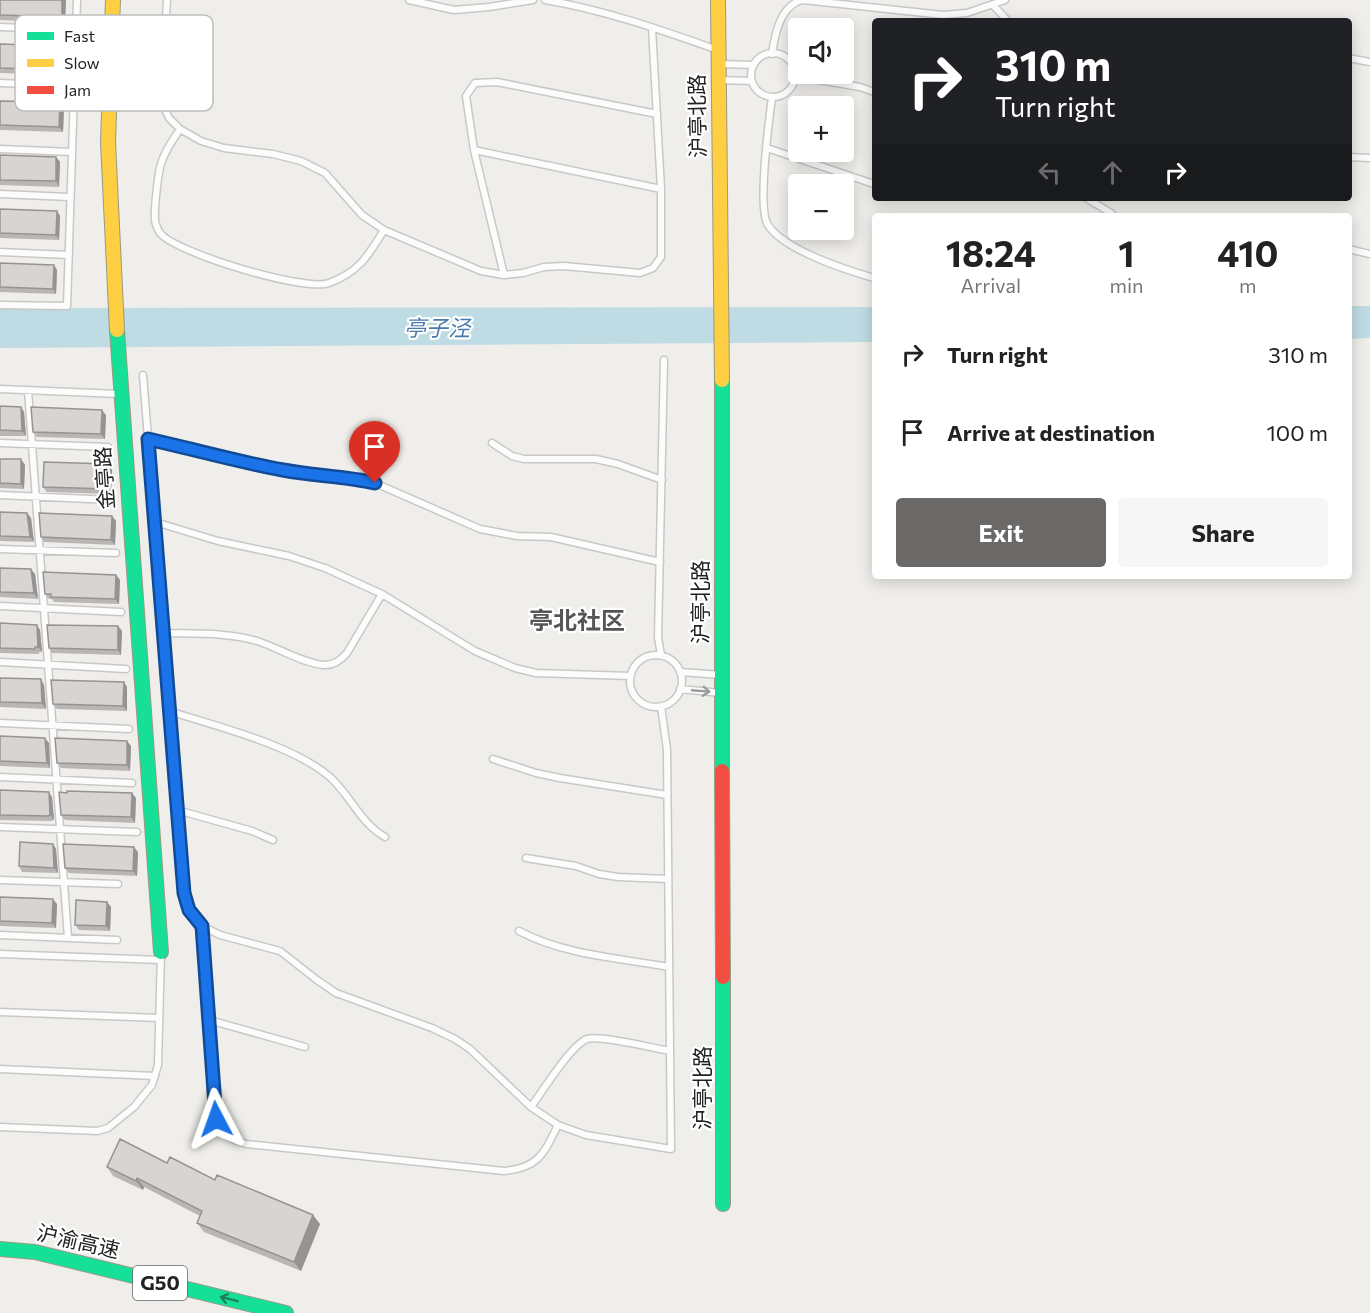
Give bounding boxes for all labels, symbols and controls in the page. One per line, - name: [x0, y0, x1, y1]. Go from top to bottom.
- legend: [15, 15, 213, 111]
- map controls: [788, 18, 854, 240]
- button: sound: [788, 18, 854, 84]
- text: Fast: [64, 26, 95, 45]
- text: 310 m: [995, 38, 1111, 90]
- icon: right: [896, 42, 974, 120]
- text: Slow: [64, 53, 100, 72]
- street label: 沪亭北路: [683, 74, 710, 158]
- text: Jam: [64, 80, 91, 99]
- text: Turn right: [995, 90, 1115, 123]
- button: +: [788, 96, 854, 162]
- icon: left: [1033, 156, 1066, 189]
- icon: ahead: [1096, 156, 1129, 189]
- icon: right: [1159, 156, 1192, 189]
- button: −: [788, 174, 854, 240]
- text: 18:24: [946, 230, 1036, 274]
- text: 1: [1118, 230, 1135, 274]
- text: 410: [1217, 230, 1278, 274]
- text: Arrival: [960, 273, 1021, 297]
- text: min: [1109, 273, 1144, 297]
- text: m: [1239, 273, 1256, 297]
- water label: 亭子泾: [404, 314, 472, 341]
- icon: right: [896, 338, 929, 371]
- text: Turn right: [947, 341, 1048, 368]
- text: 310 m: [1268, 341, 1328, 368]
- icon: arrive: [896, 416, 929, 449]
- text: Arrive at destination: [947, 419, 1155, 446]
- text: 100 m: [1266, 419, 1328, 446]
- pin: [349, 421, 400, 483]
- icon: arrive: [358, 430, 391, 463]
- street label: 金亭路: [89, 446, 118, 510]
- button: Exit: [896, 498, 1106, 567]
- button: Share: [1118, 498, 1328, 567]
- street label: 沪亭北路: [687, 560, 712, 644]
- district label: 亭北社区: [529, 605, 625, 634]
- one-way arrow: [691, 686, 710, 697]
- street label: 沪亭北路: [689, 1046, 714, 1130]
- position arrow: [184, 1087, 248, 1151]
- street label: 沪渝高速: [35, 1219, 122, 1262]
- road number: G50: [133, 1266, 187, 1300]
- one-way arrow: [220, 1293, 239, 1305]

